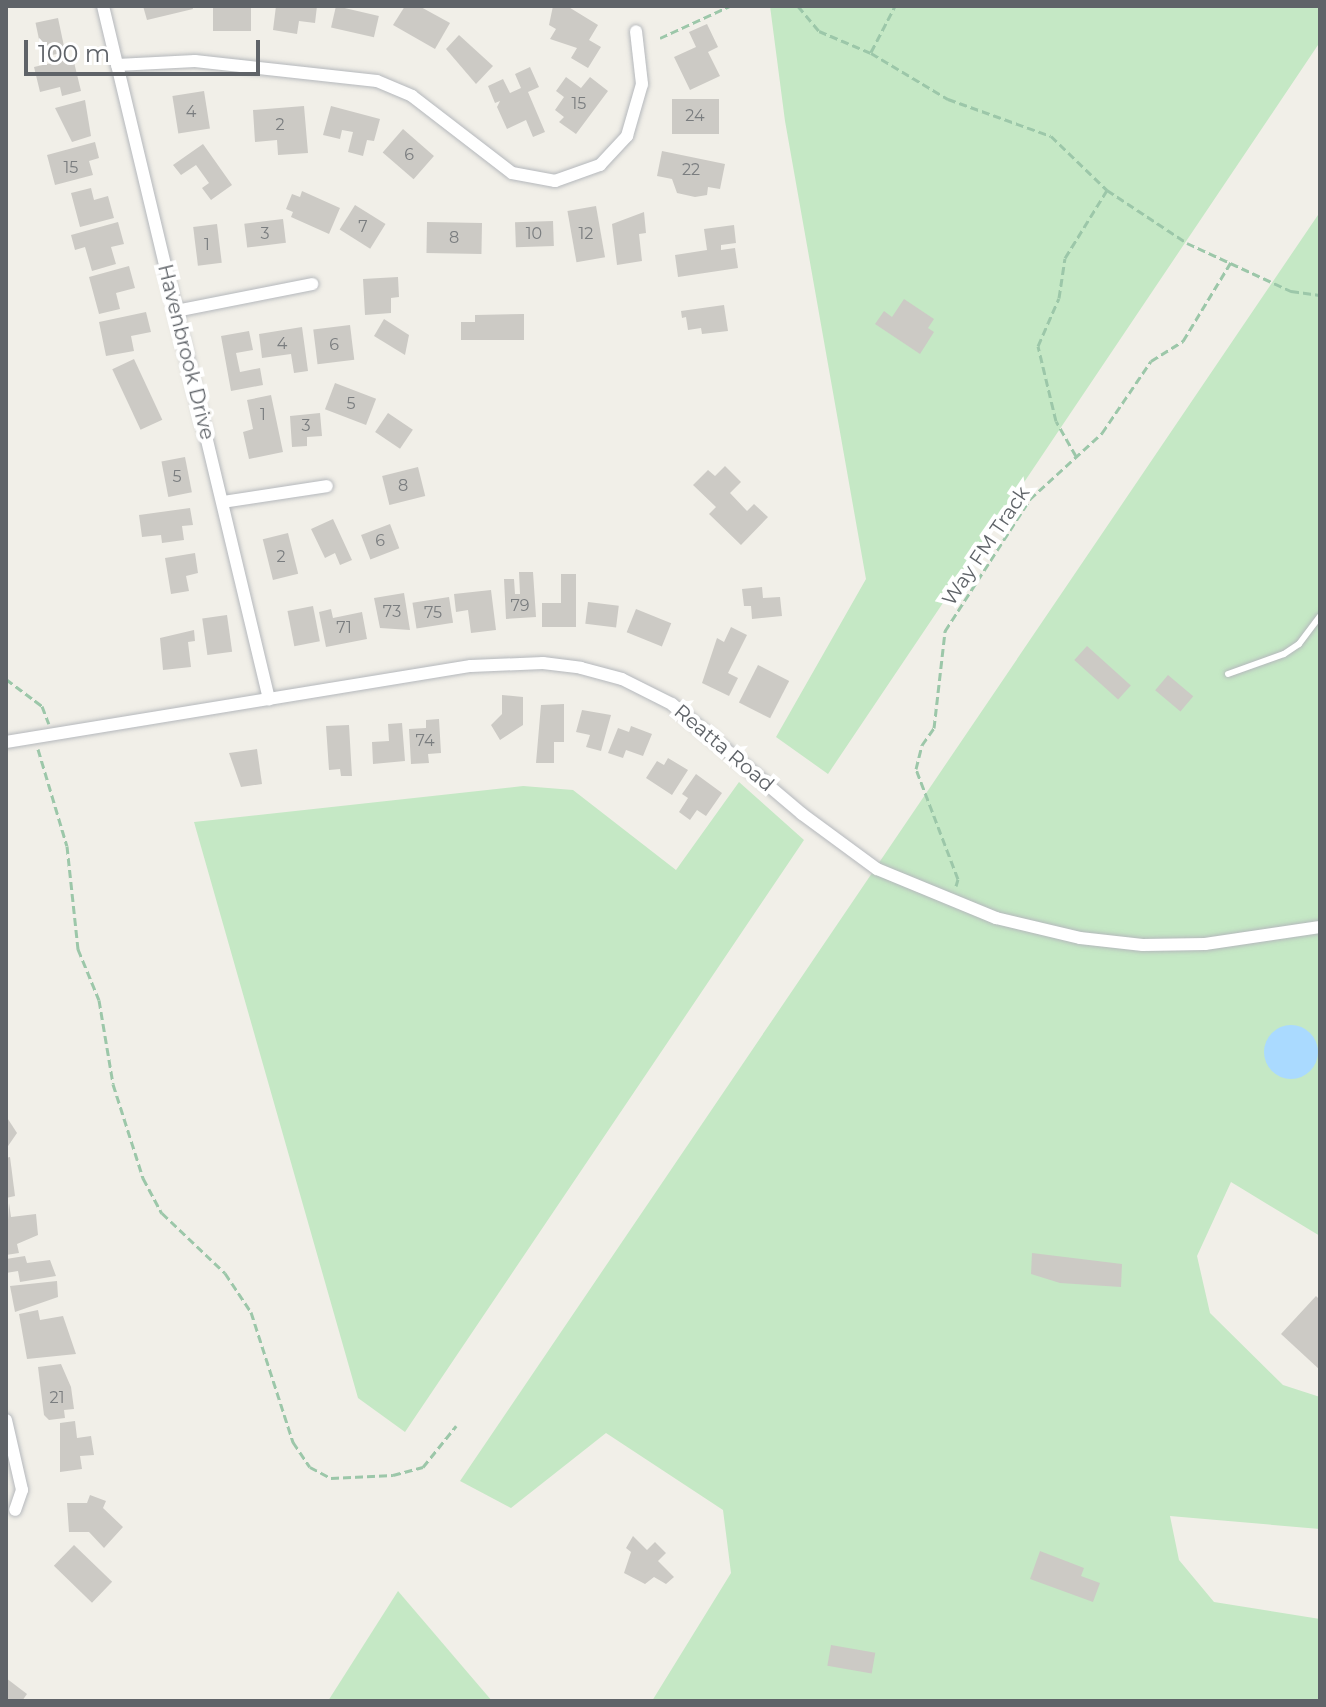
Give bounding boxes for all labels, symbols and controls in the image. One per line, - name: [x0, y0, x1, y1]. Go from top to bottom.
- scale bar: [28, 24, 264, 74]
- text: 100 m: [38, 39, 110, 68]
- house number: 15: [572, 94, 586, 114]
- house number: 4: [186, 102, 196, 122]
- house number: 24: [685, 106, 705, 126]
- house number: 2: [275, 115, 285, 135]
- house number: 6: [404, 145, 414, 165]
- house number: 15: [64, 158, 78, 178]
- house number: 22: [682, 160, 700, 180]
- house number: 7: [358, 217, 368, 237]
- house number: 3: [260, 224, 270, 244]
- house number: 10: [526, 224, 542, 244]
- house number: 12: [579, 224, 593, 244]
- house number: 8: [449, 228, 459, 248]
- house number: 1: [204, 235, 210, 255]
- street label: Havenbrook Drive: [153, 262, 219, 442]
- house number: 4: [277, 334, 287, 354]
- house number: 6: [329, 335, 339, 355]
- house number: 5: [346, 394, 356, 414]
- house number: 1: [260, 405, 266, 425]
- house number: 3: [301, 416, 311, 436]
- house number: 5: [172, 467, 182, 487]
- house number: 8: [398, 476, 408, 496]
- street label: Way FM Track: [937, 482, 1035, 610]
- house number: 6: [375, 531, 385, 551]
- house number: 2: [276, 547, 286, 567]
- house number: 79: [510, 596, 530, 616]
- house number: 73: [383, 602, 401, 622]
- house number: 75: [424, 603, 442, 623]
- house number: 71: [336, 618, 352, 638]
- street label: Reatta Road: [669, 699, 779, 797]
- house number: 74: [416, 731, 434, 751]
- house number: 21: [50, 1388, 64, 1408]

